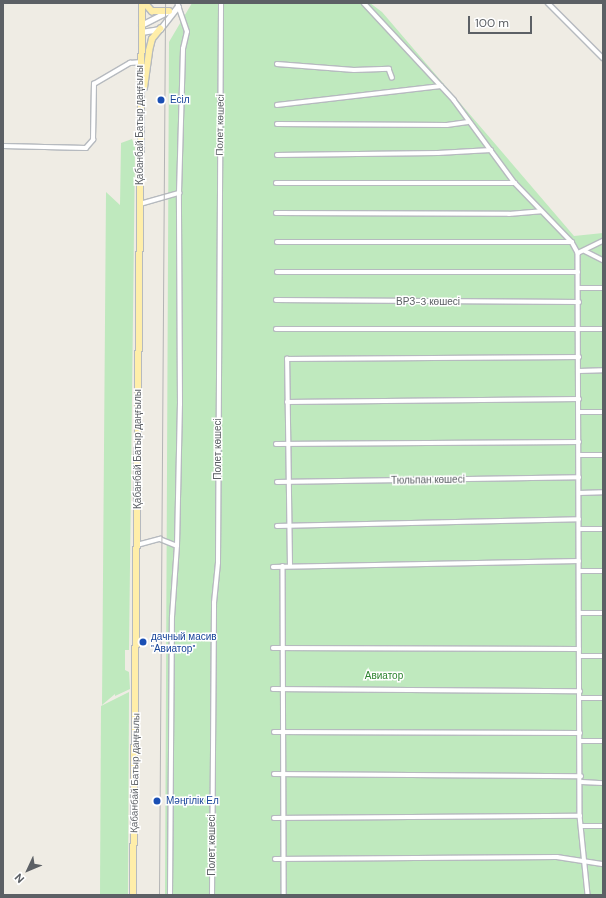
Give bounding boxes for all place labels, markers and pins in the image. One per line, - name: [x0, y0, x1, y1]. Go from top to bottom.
- marker: Есіл: [155, 94, 167, 106]
- place label: Есіл: [170, 94, 190, 106]
- place label: дачный масив "Авиатор": [151, 630, 217, 654]
- marker: дачный масив "Авиатор": [138, 637, 148, 647]
- marker: Мәңгілік Ел: [151, 795, 163, 807]
- place label: Мәңгілік Ел: [166, 795, 219, 807]

